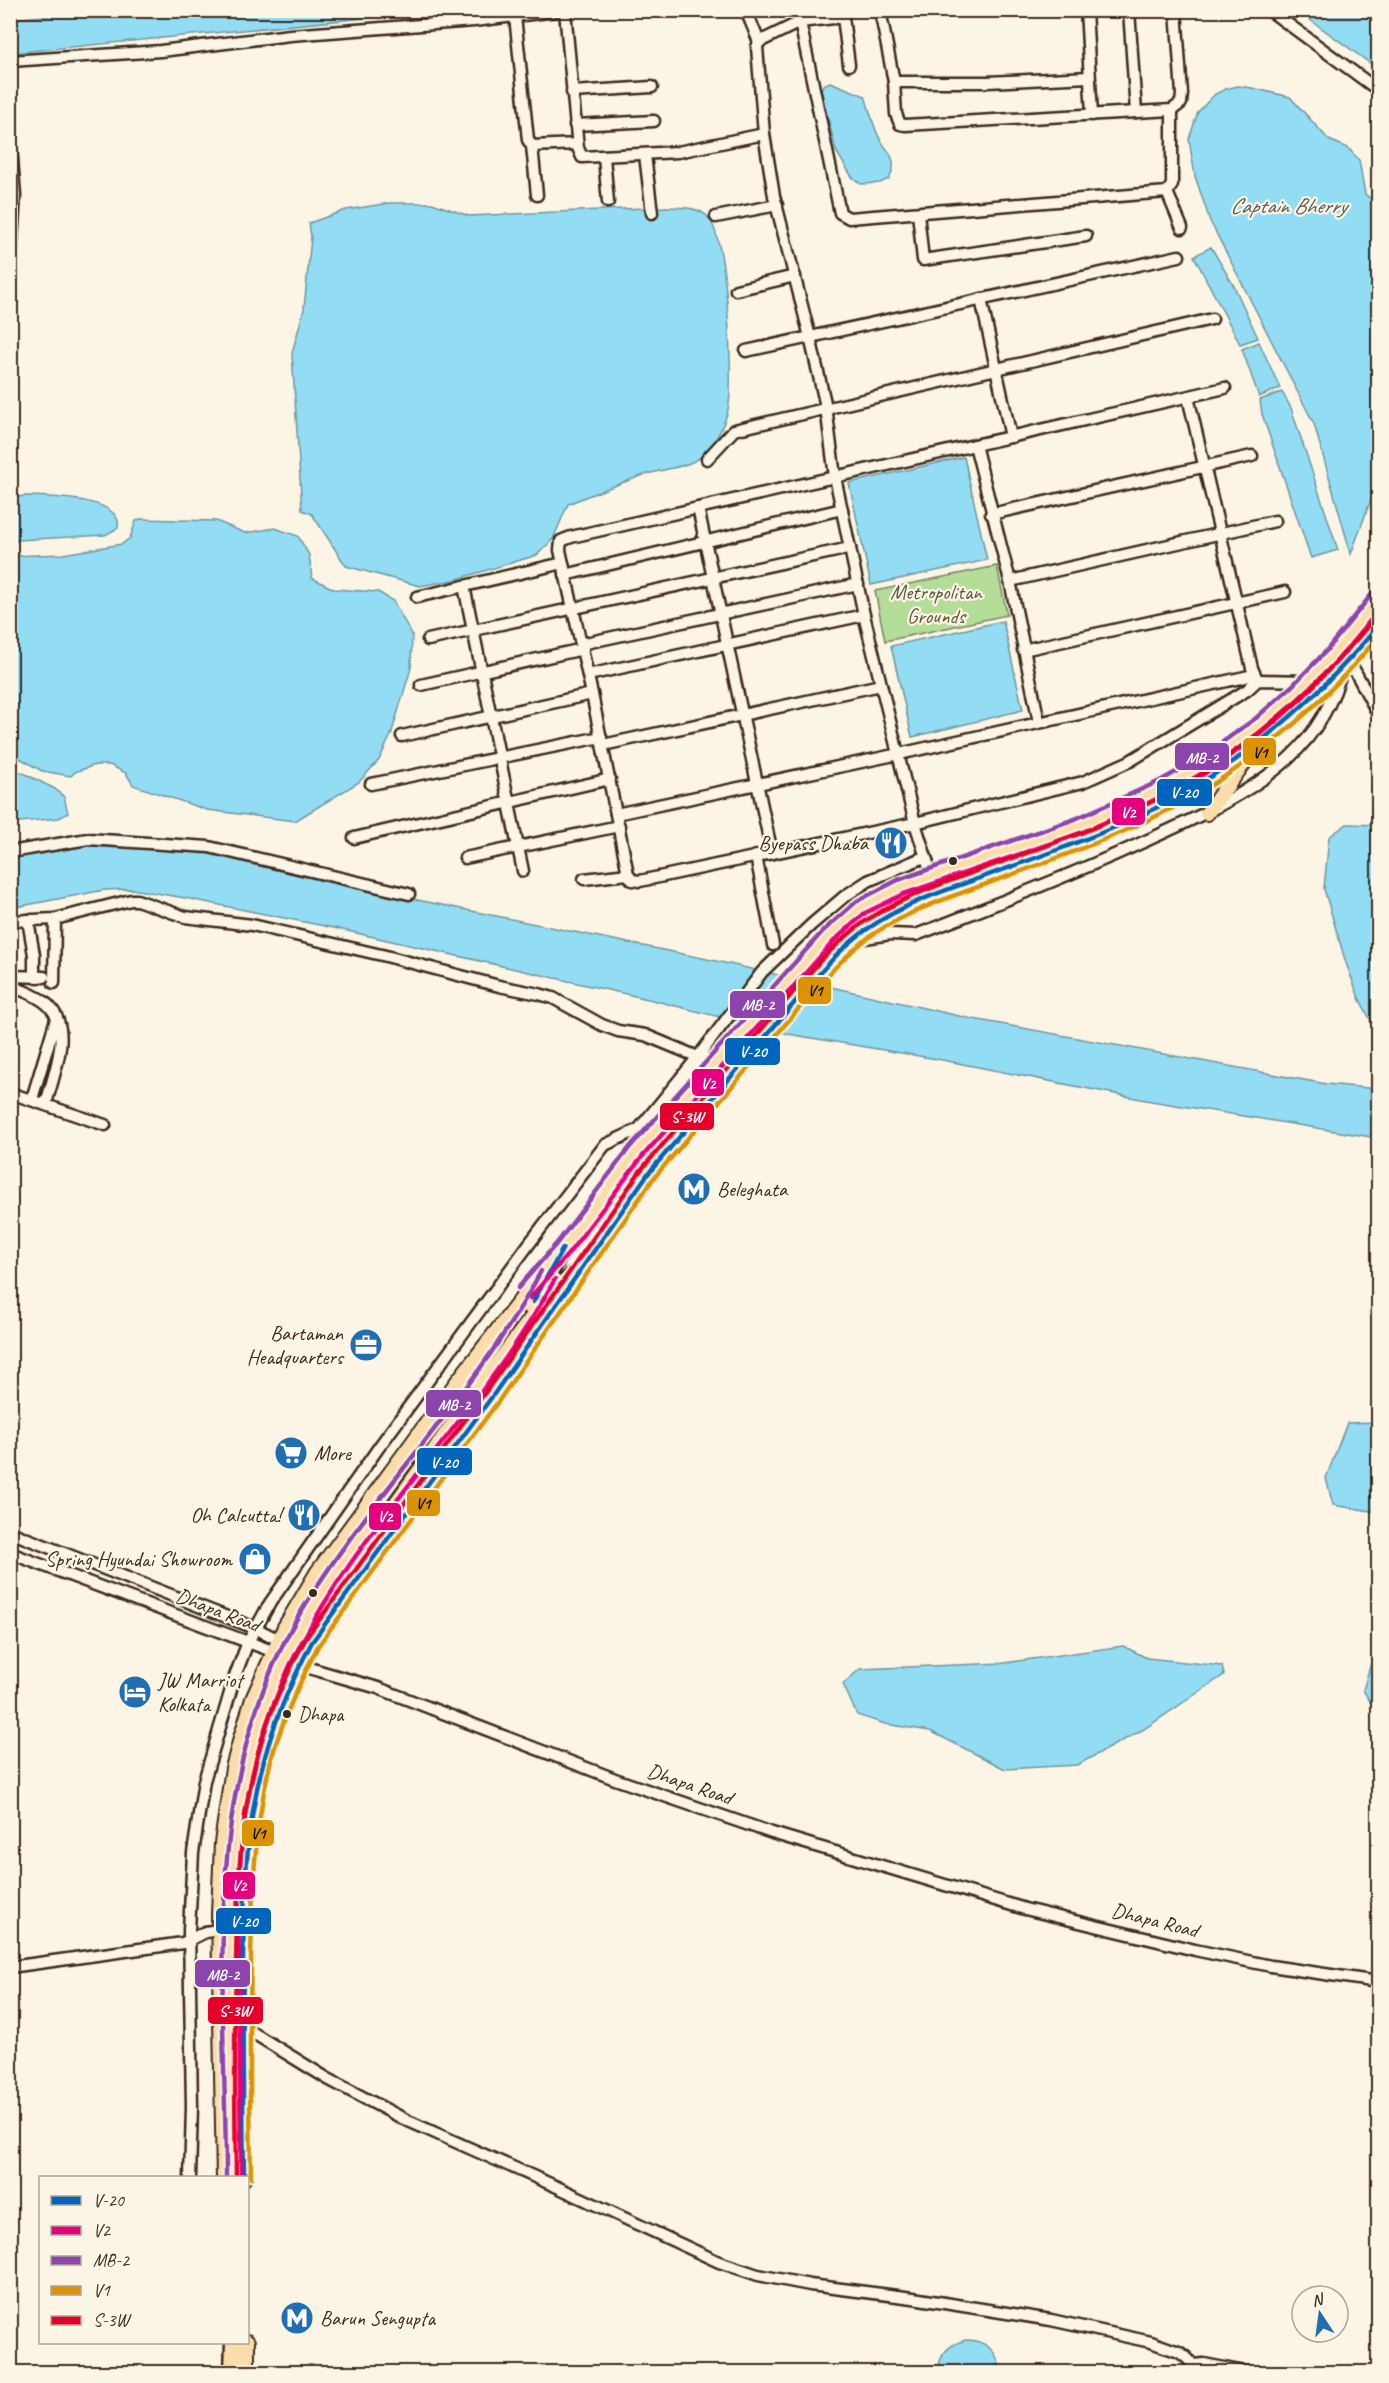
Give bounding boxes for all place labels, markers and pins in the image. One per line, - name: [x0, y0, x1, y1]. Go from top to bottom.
- restaurant icon: Byepass Dhaba: [873, 825, 909, 861]
- place label: Byepass Dhaba: [759, 830, 870, 856]
- unlabelled marker: [947, 855, 959, 867]
- metro station icon: Beleghata: [676, 1171, 712, 1207]
- place label: Beleghata: [717, 1176, 789, 1202]
- place label: Bartaman Headquarters: [247, 1320, 345, 1370]
- office icon: Bartaman Headquarters: [348, 1327, 384, 1363]
- supermarket icon: More: [273, 1435, 309, 1471]
- place label: More: [314, 1440, 352, 1466]
- restaurant icon: Oh Calcutta!: [286, 1497, 322, 1533]
- place label: Oh Calcutta!: [190, 1502, 286, 1528]
- shop icon: Spring Hyundai Showroom: [237, 1541, 273, 1577]
- place label: Spring Hyundai Showroom: [45, 1546, 233, 1572]
- unlabelled marker: [307, 1587, 319, 1599]
- place label: JW Marriot Kolkata: [157, 1667, 245, 1717]
- hotel icon: JW Marriot Kolkata: [117, 1674, 153, 1710]
- place label: Dhapa: [298, 1702, 345, 1727]
- marker: Dhapa: [281, 1708, 293, 1720]
- metro station icon: Barun Sengupta: [279, 2300, 315, 2336]
- place label: Barun Sengupta: [320, 2305, 437, 2331]

